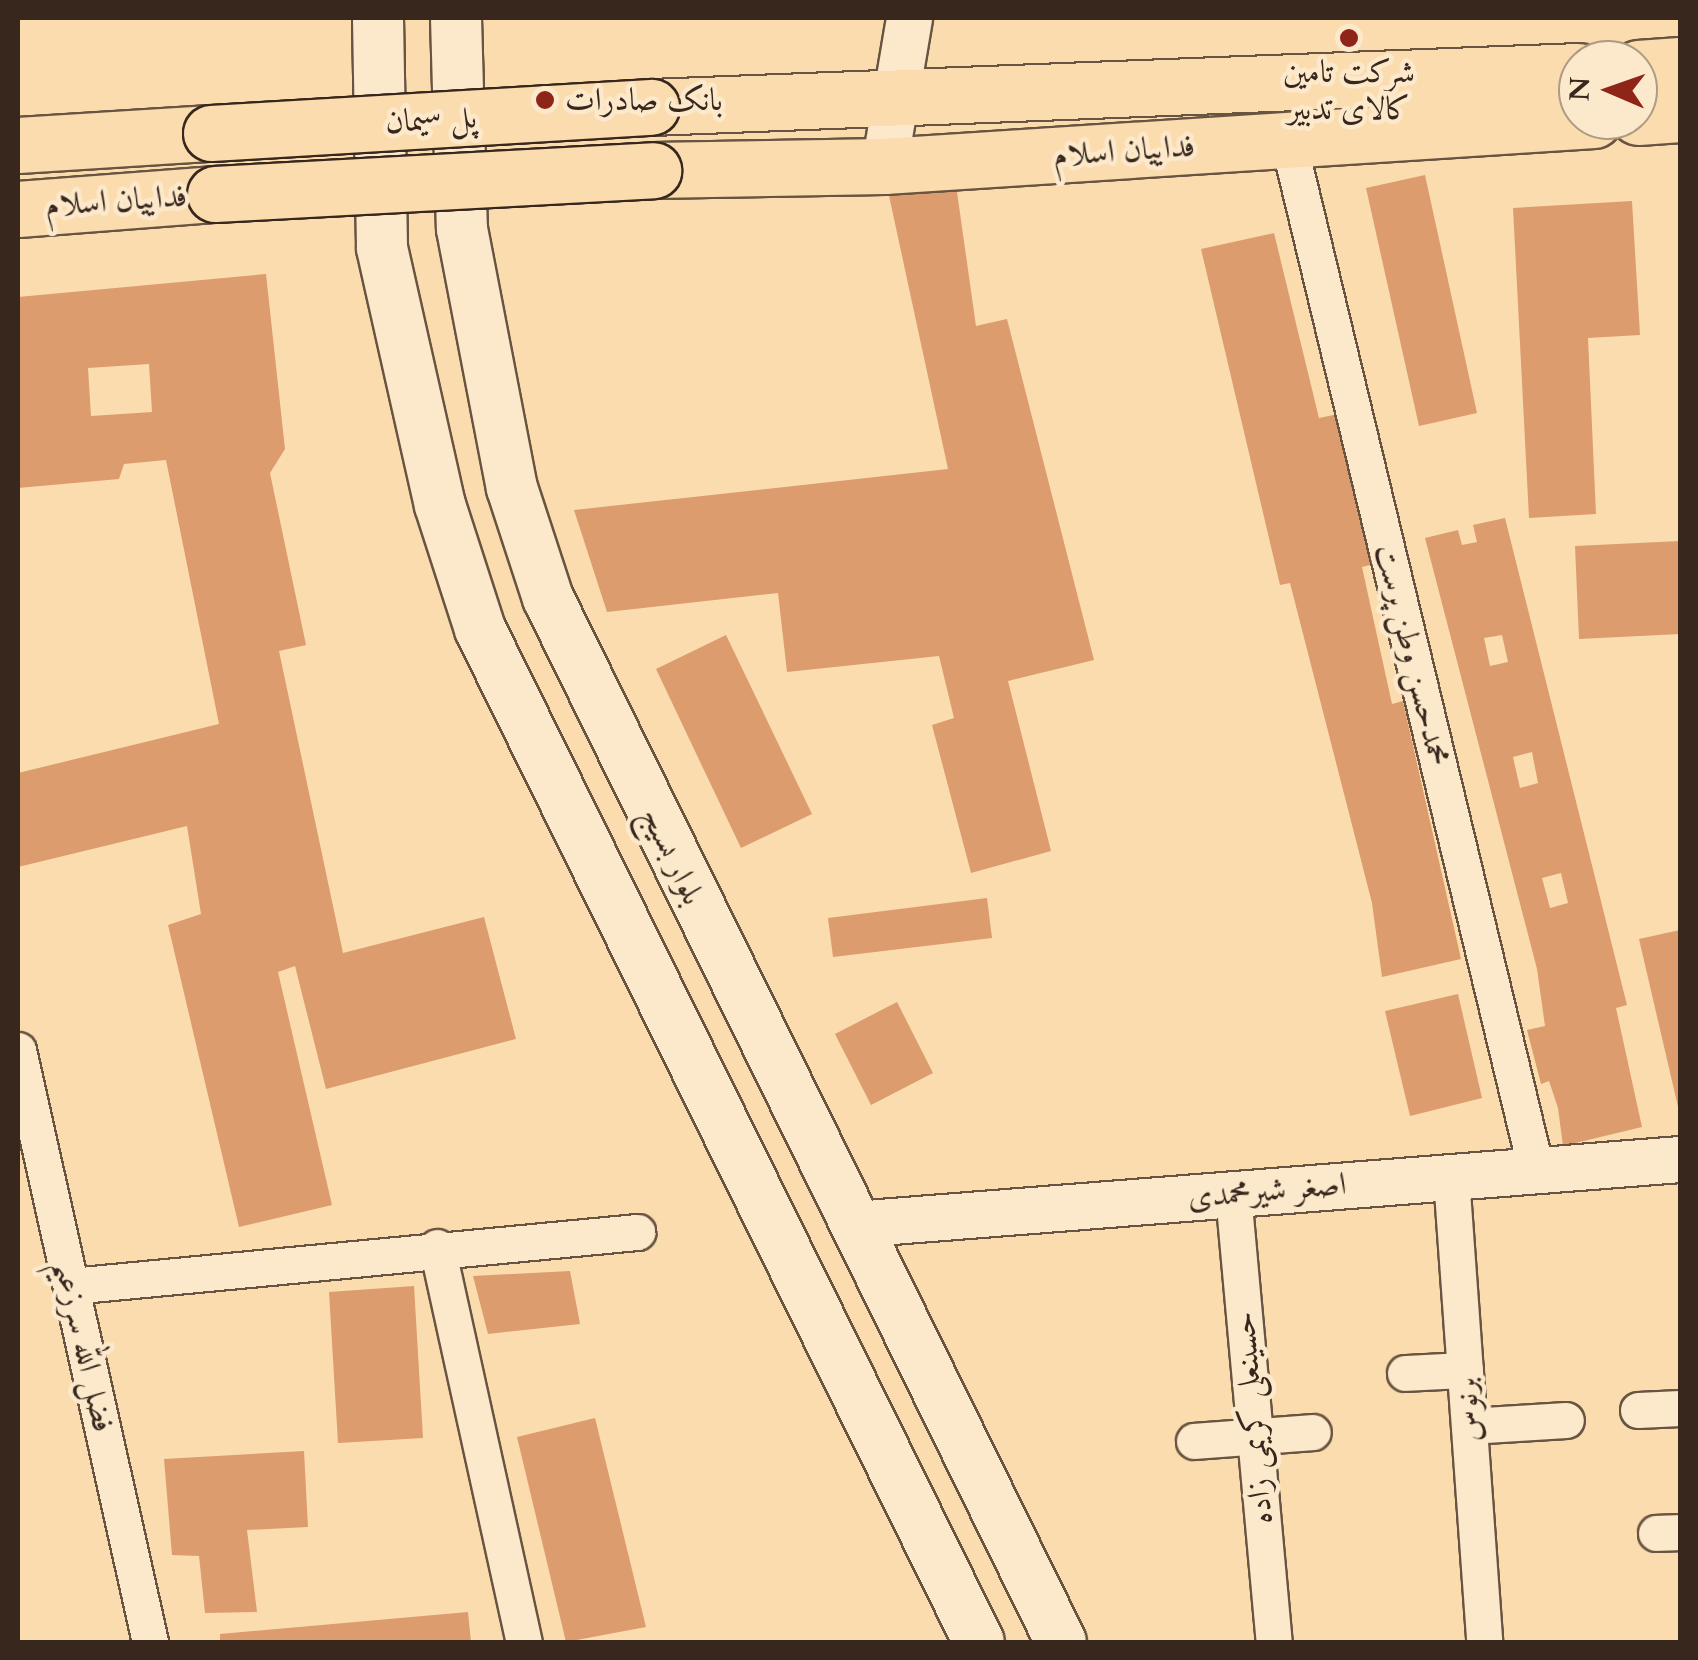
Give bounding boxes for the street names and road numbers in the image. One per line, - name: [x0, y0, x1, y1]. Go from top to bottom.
- street label: پل سیمان: [384, 98, 478, 142]
- street label: فداییان اسلام: [1052, 127, 1196, 175]
- street label: فداییان اسلام: [44, 177, 188, 225]
- street label: محمدحسن وطن پرست: [1366, 540, 1458, 770]
- street label: بلوار بسیج: [632, 801, 712, 911]
- street label: اصغر شیرمحمدی: [1186, 1165, 1348, 1217]
- street label: فضل الله سرزعیم: [46, 1256, 122, 1436]
- street label: حسینعلی کریمی زاده: [1225, 1310, 1281, 1526]
- street label: برنوس: [1447, 1377, 1489, 1443]

